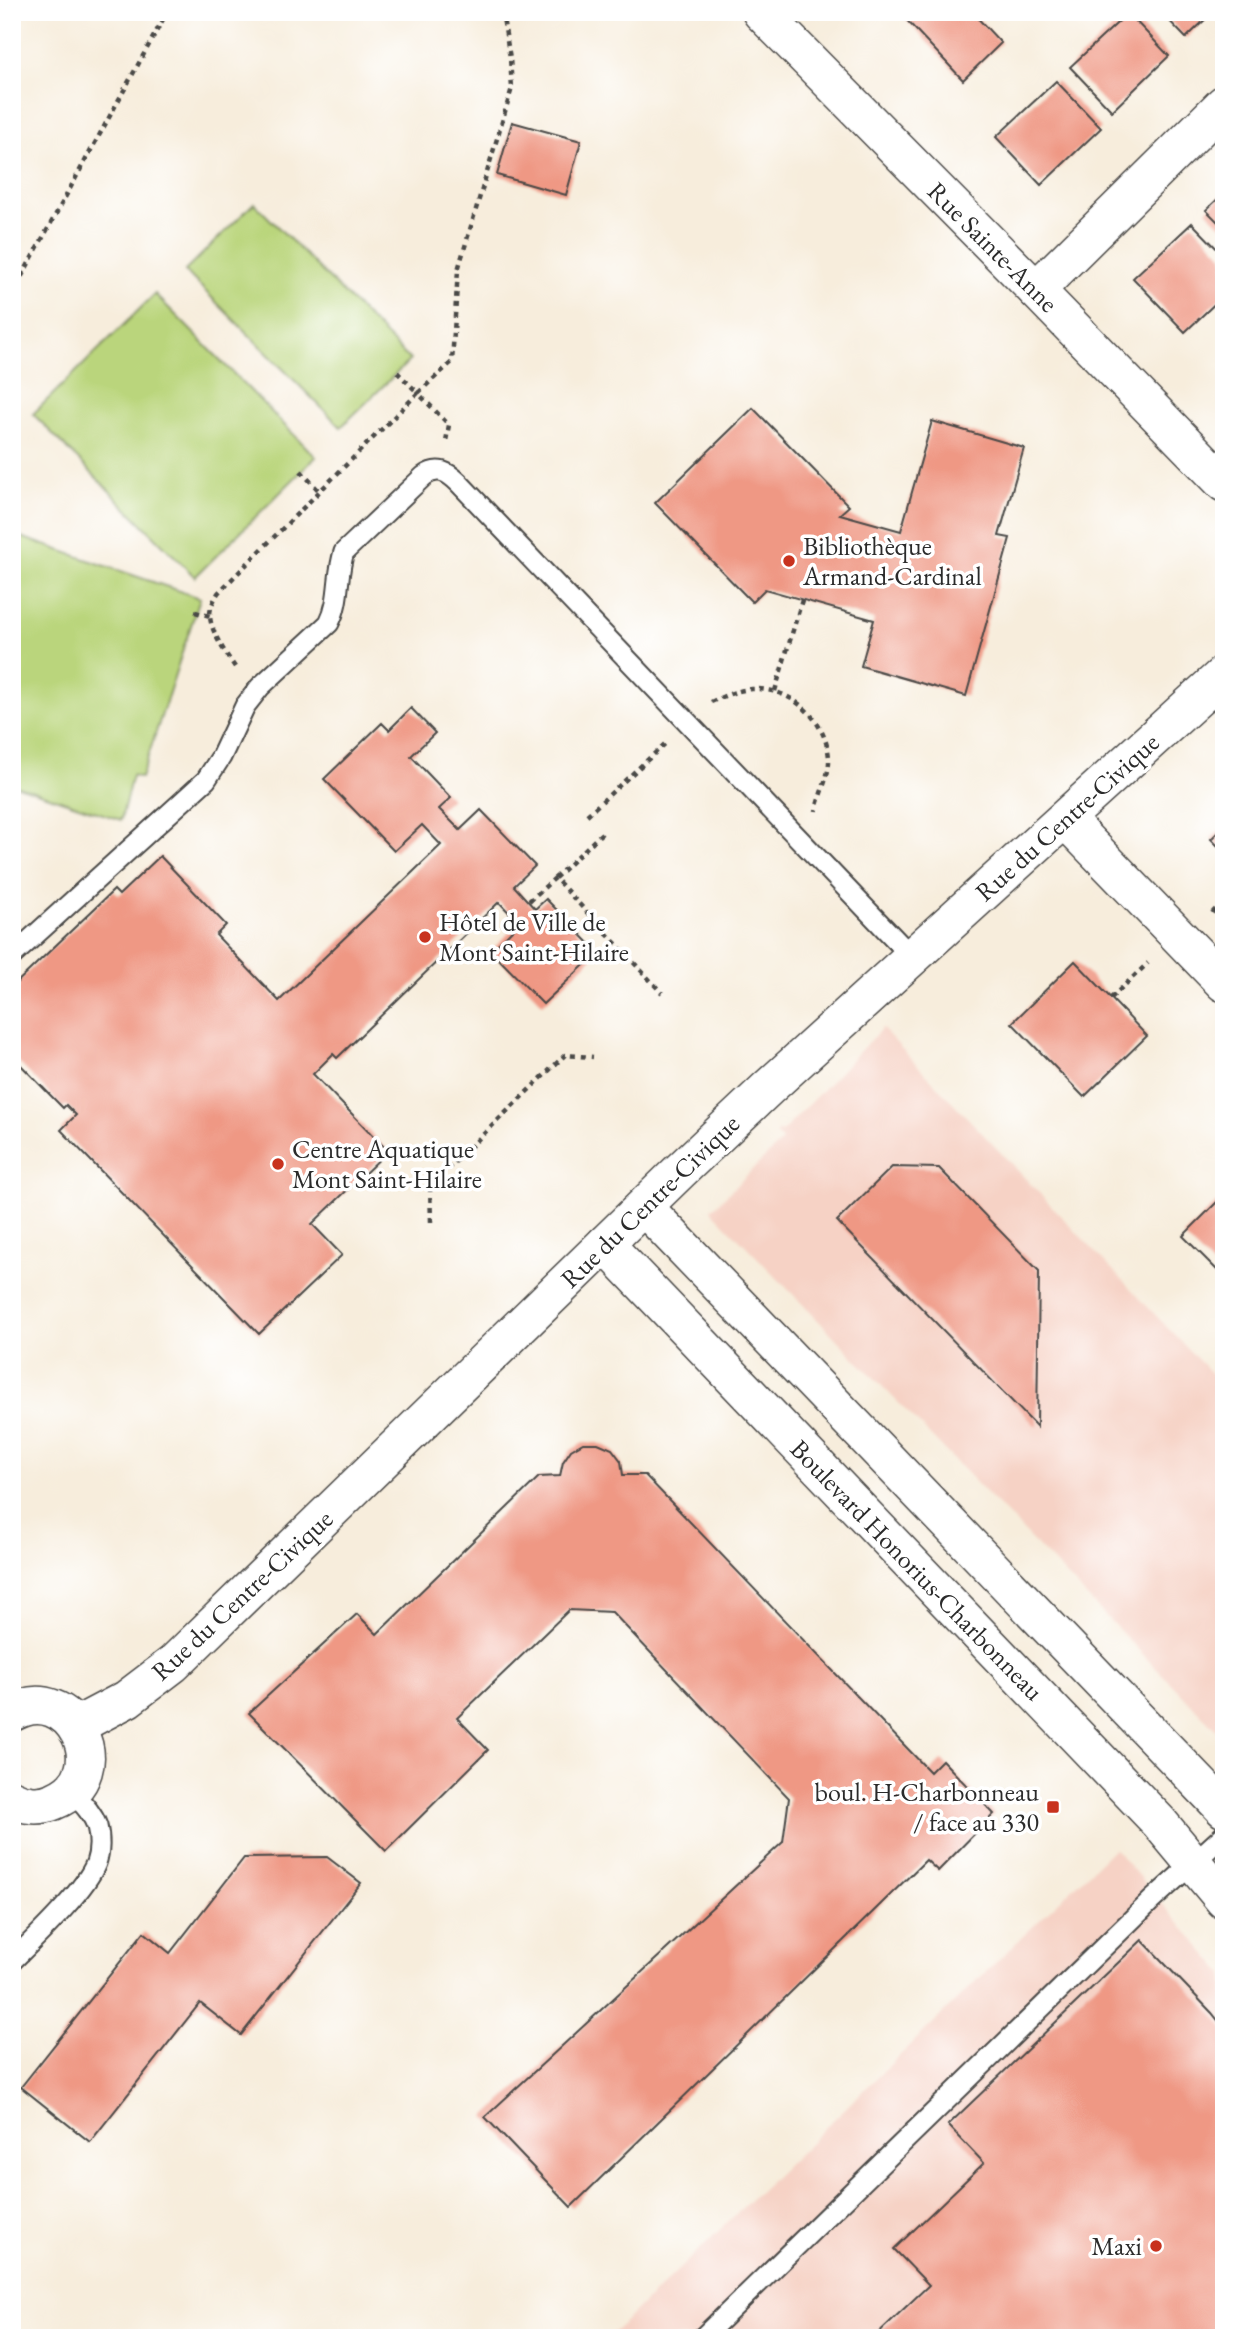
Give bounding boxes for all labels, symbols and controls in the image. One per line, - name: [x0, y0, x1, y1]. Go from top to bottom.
- street label: Rue Sainte-Anne: [920, 174, 1066, 320]
- place label: Bibliothèque Armand-Cardinal: [802, 529, 982, 593]
- marker: Bibliothèque Armand-Cardinal: [781, 553, 797, 569]
- street label: Rue du Centre-Civique: [968, 725, 1166, 909]
- place label: Hôtel de Ville de Mont Saint-Hilaire: [439, 905, 629, 969]
- marker: Hôtel de Ville de Mont Saint-Hilaire: [417, 929, 433, 945]
- street label: Rue du Centre-Civique: [553, 1107, 747, 1295]
- place label: Centre Aquatique Mont Saint-Hilaire: [292, 1132, 482, 1196]
- marker: Centre Aquatique Mont Saint-Hilaire: [270, 1156, 286, 1172]
- street label: Boulevard Honorius-Charbonneau: [783, 1432, 1051, 1708]
- street label: Rue du Centre-Civique: [144, 1502, 340, 1688]
- place label: boul. H-Charbonneau / face au 330: [815, 1775, 1039, 1839]
- marker: boul. H-Charbonneau / face au 330: [1045, 1799, 1061, 1815]
- place label: Maxi: [1091, 2229, 1142, 2263]
- marker: Maxi: [1148, 2238, 1164, 2254]

